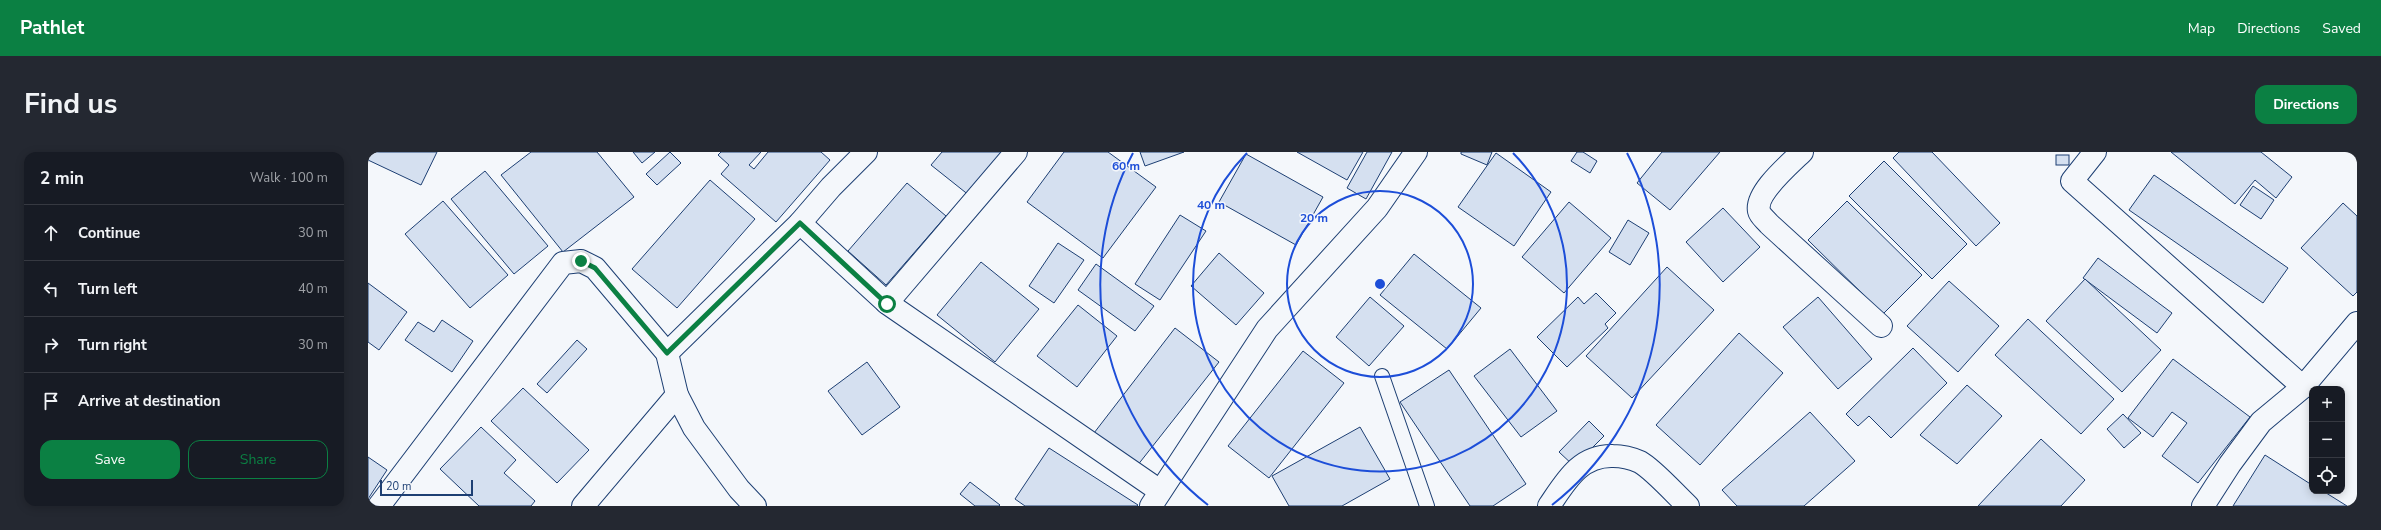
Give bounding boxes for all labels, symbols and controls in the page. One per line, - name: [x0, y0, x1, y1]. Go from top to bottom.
- text: Pathlet: [20, 15, 84, 41]
- text: Map: [2188, 19, 2215, 38]
- text: Directions: [2237, 19, 2300, 38]
- text: Saved: [2322, 19, 2361, 38]
- text: Find us: [24, 85, 118, 123]
- button: Directions: [2255, 85, 2357, 124]
- text: 60 m: [1112, 158, 1140, 174]
- text: 2 min: [40, 167, 84, 190]
- text: Walk · 100 m: [250, 169, 328, 187]
- text: 40 m: [1197, 197, 1225, 213]
- text: 20 m: [1300, 210, 1328, 226]
- icon: ahead: [40, 222, 62, 244]
- text: Continue: [78, 223, 140, 243]
- text: 30 m: [298, 224, 328, 242]
- route end: [572, 252, 590, 270]
- centre of rings: [1373, 277, 1387, 291]
- icon: left: [40, 278, 62, 300]
- text: Turn left: [78, 279, 137, 299]
- text: 40 m: [298, 280, 328, 298]
- route start: [878, 295, 896, 313]
- icon: right: [40, 334, 62, 356]
- text: Turn right: [78, 335, 147, 355]
- text: 30 m: [298, 336, 328, 354]
- map controls: [2309, 386, 2345, 494]
- button: +: [2309, 386, 2345, 422]
- icon: arrive: [40, 390, 62, 412]
- text: Arrive at destination: [78, 391, 221, 411]
- button: −: [2309, 422, 2345, 458]
- button: Save: [40, 440, 180, 479]
- button: Share: [188, 440, 328, 479]
- button: locate: [2309, 458, 2345, 494]
- scale bar: [380, 478, 473, 497]
- text: 20 m: [386, 479, 411, 494]

